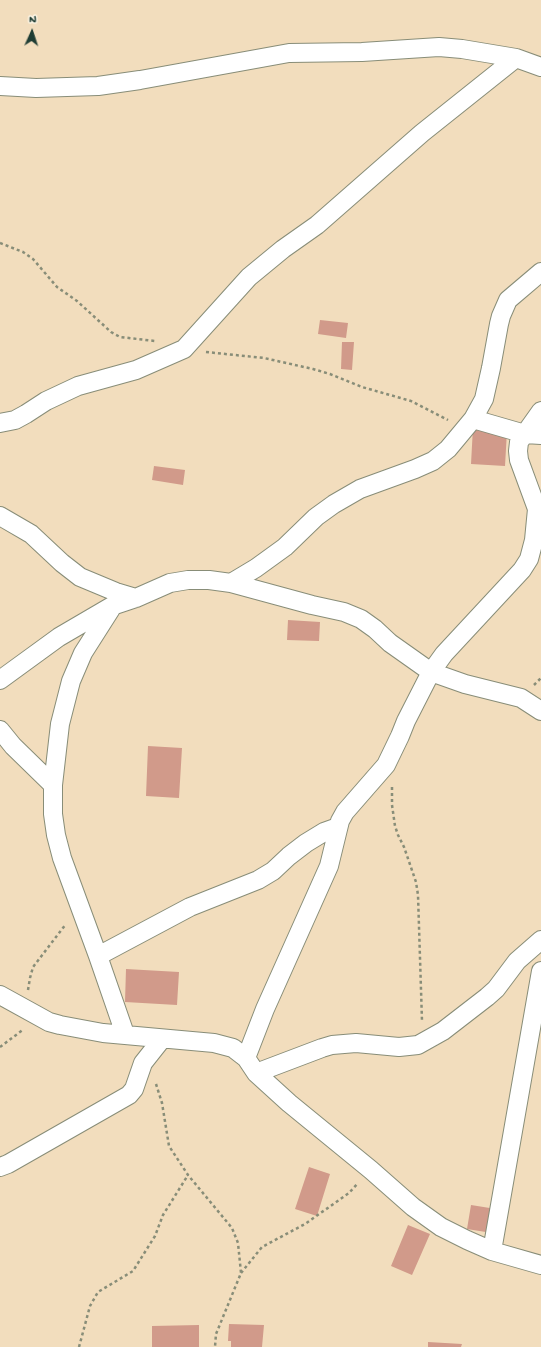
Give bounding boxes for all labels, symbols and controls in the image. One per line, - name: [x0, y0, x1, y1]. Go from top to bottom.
- north arrow: [12, 12, 52, 52]
- text: N: [29, 14, 37, 26]

